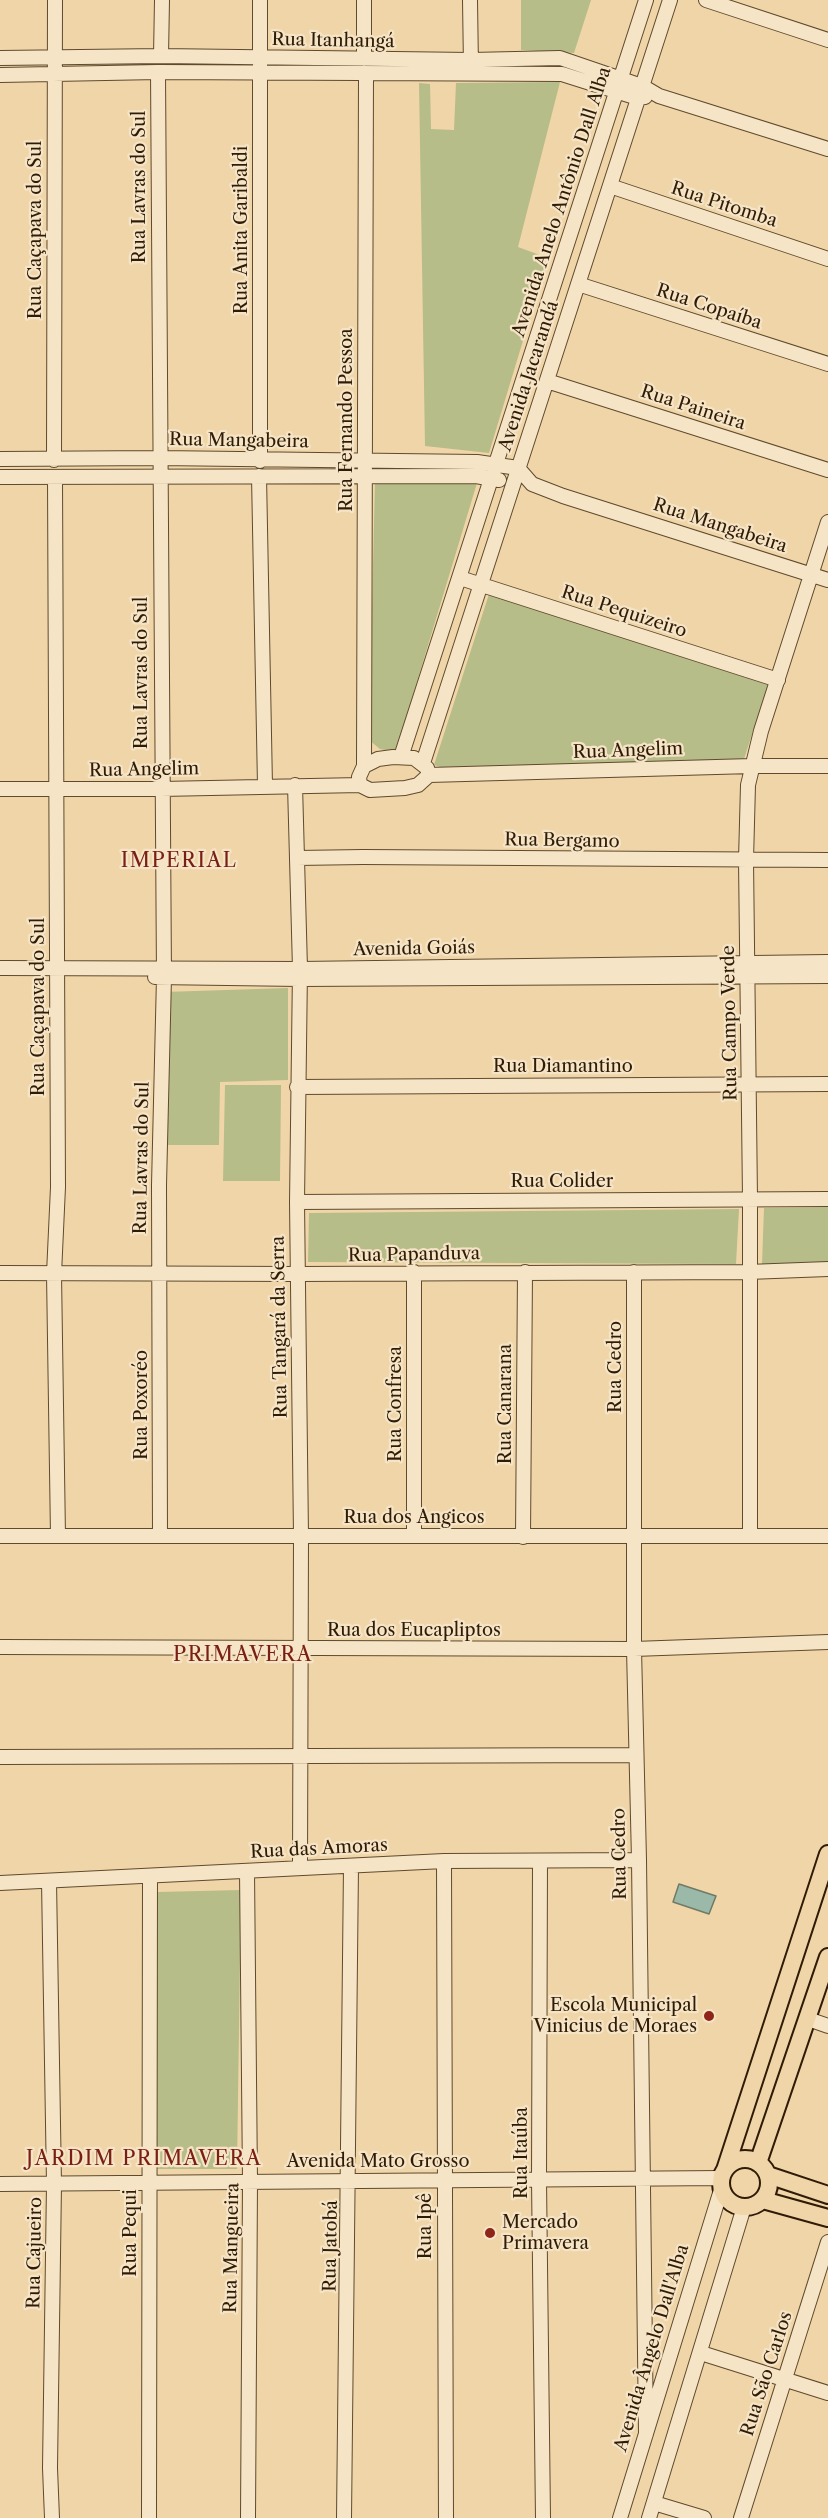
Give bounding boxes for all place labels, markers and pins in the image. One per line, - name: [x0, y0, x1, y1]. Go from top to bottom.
- place label: Escola Municipal Vinicius de Moraes: [534, 1995, 697, 2038]
- marker: Escola Municipal Vinicius de Moraes: [702, 2009, 716, 2023]
- place label: Mercado Primavera: [502, 2212, 589, 2254]
- marker: Mercado Primavera: [483, 2226, 497, 2240]

